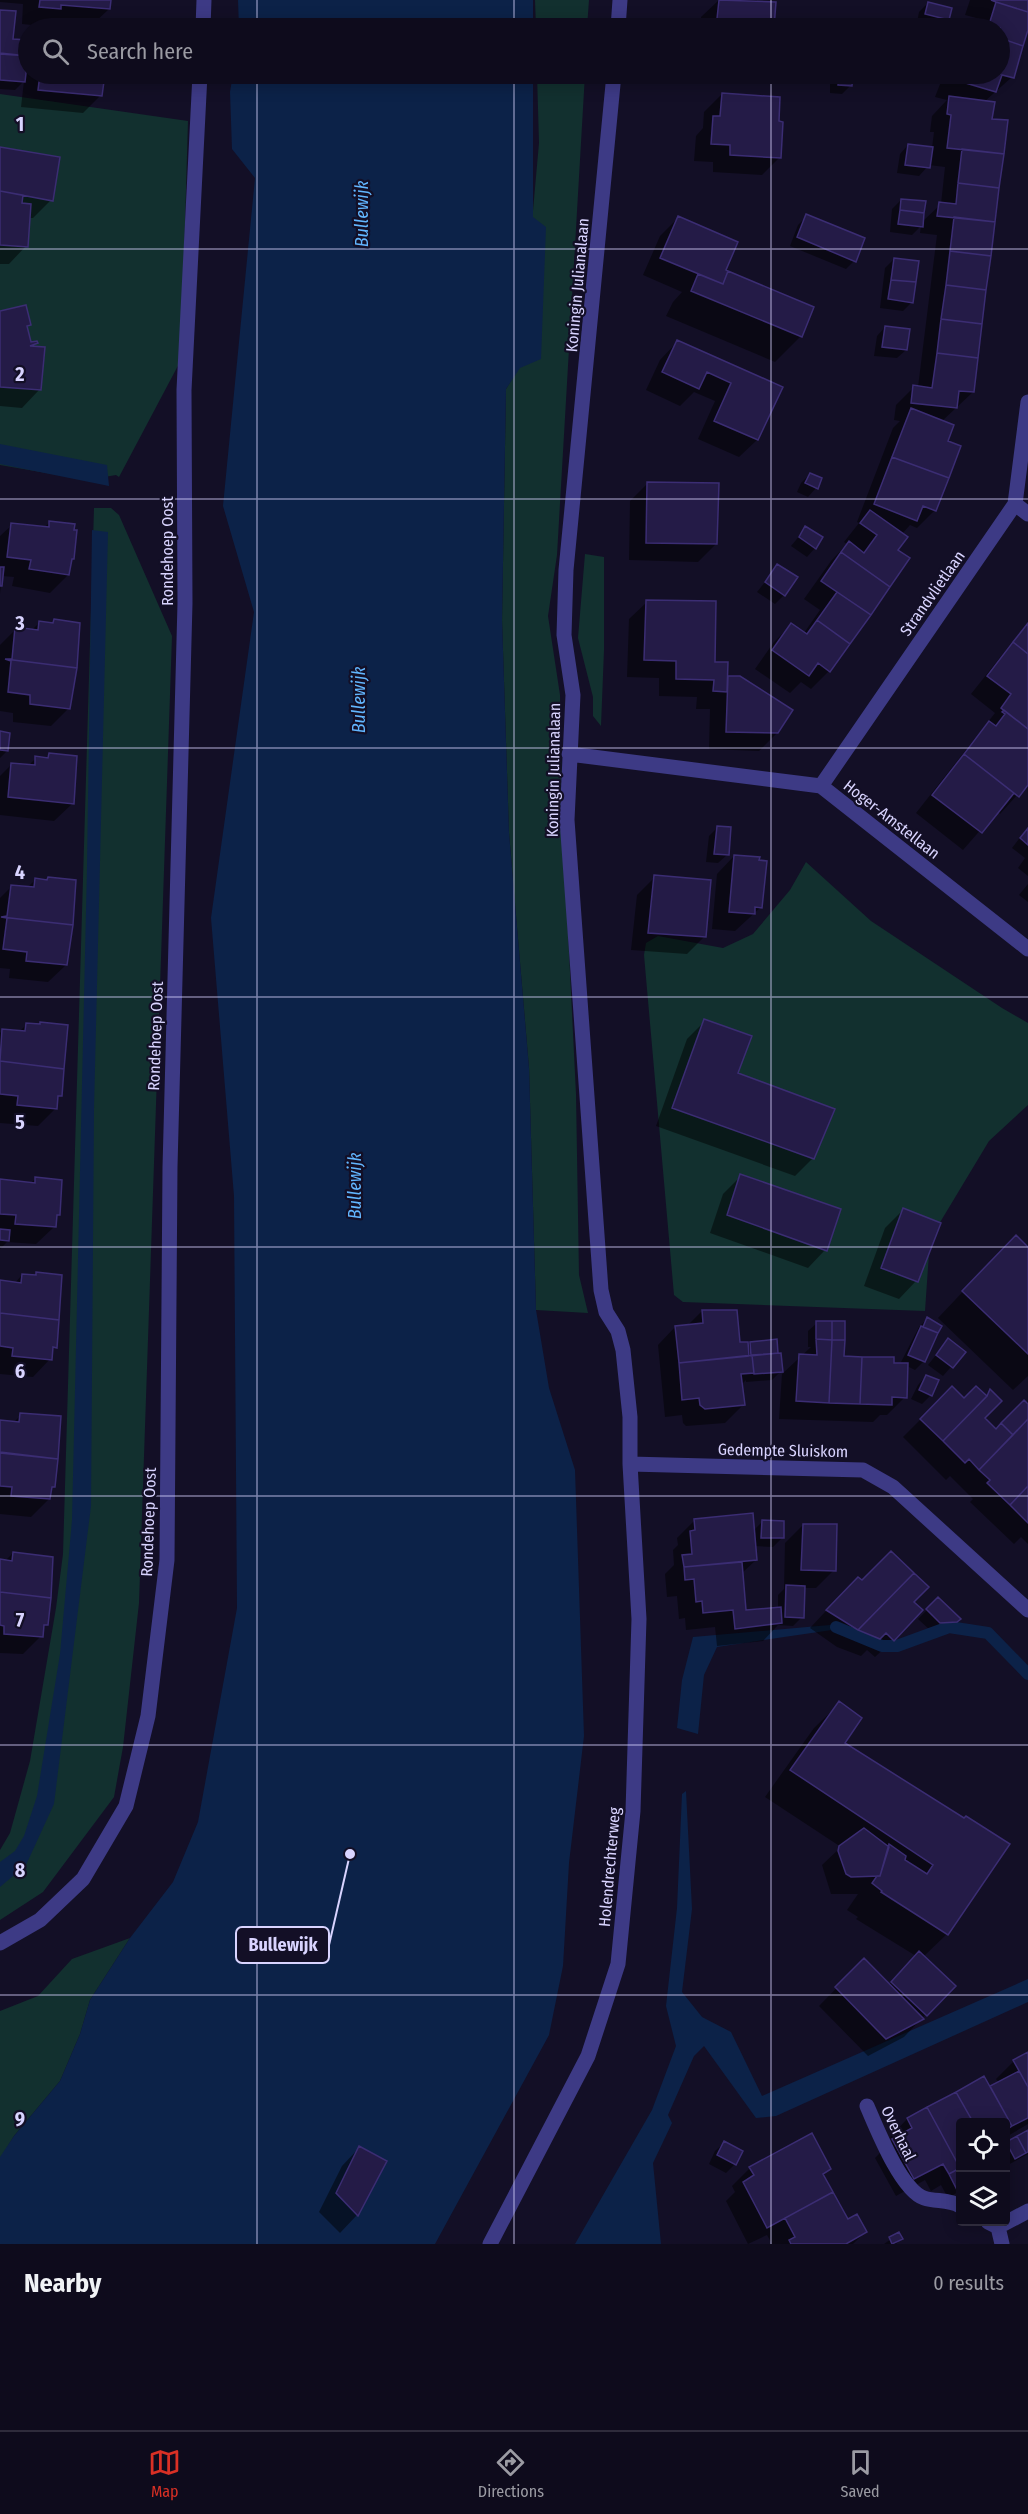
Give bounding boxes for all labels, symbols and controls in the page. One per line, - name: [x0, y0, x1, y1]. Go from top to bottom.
- search box: [18, 18, 1010, 84]
- icon: search: [39, 35, 72, 68]
- text: Search here: [87, 38, 193, 65]
- text: 1: [16, 112, 24, 136]
- water label: Bullewijk: [351, 181, 373, 247]
- street label: Koningin Julianalaan: [562, 217, 593, 353]
- text: 2: [14, 362, 25, 386]
- street label: Rondehoep Oost: [158, 496, 177, 606]
- street label: Strandvlietlaan: [896, 547, 969, 640]
- text: 3: [14, 611, 25, 635]
- water label: Bullewijk: [348, 667, 370, 733]
- street label: Koningin Julianalaan: [543, 703, 564, 837]
- street label: Hoger-Amstellaan: [840, 776, 944, 863]
- text: 4: [15, 860, 25, 884]
- street label: Rondehoep Oost: [144, 980, 167, 1091]
- text: 5: [15, 1110, 25, 1134]
- water label: Bullewijk: [344, 1153, 366, 1219]
- text: 6: [15, 1359, 25, 1383]
- street label: Gedempte Sluiskom: [718, 1440, 848, 1461]
- street label: Rondehoep Oost: [137, 1466, 160, 1577]
- text: 7: [16, 1608, 25, 1632]
- street label: Holendrechterweg: [595, 1806, 624, 1928]
- text: 8: [15, 1858, 26, 1882]
- callout: Bullewijk: [236, 1927, 329, 1963]
- text: Bullewijk: [248, 1934, 318, 1956]
- street label: Overhaal: [877, 2103, 920, 2164]
- text: 9: [15, 2107, 25, 2131]
- map controls: [956, 2118, 1010, 2226]
- button: locate: [956, 2118, 1010, 2172]
- button: layers: [956, 2172, 1010, 2226]
- text: Nearby: [24, 2268, 101, 2299]
- text: 0 results: [933, 2271, 1004, 2295]
- tab: Map: [148, 2446, 181, 2501]
- tab: Directions: [478, 2446, 544, 2501]
- tab: Saved: [841, 2446, 880, 2501]

